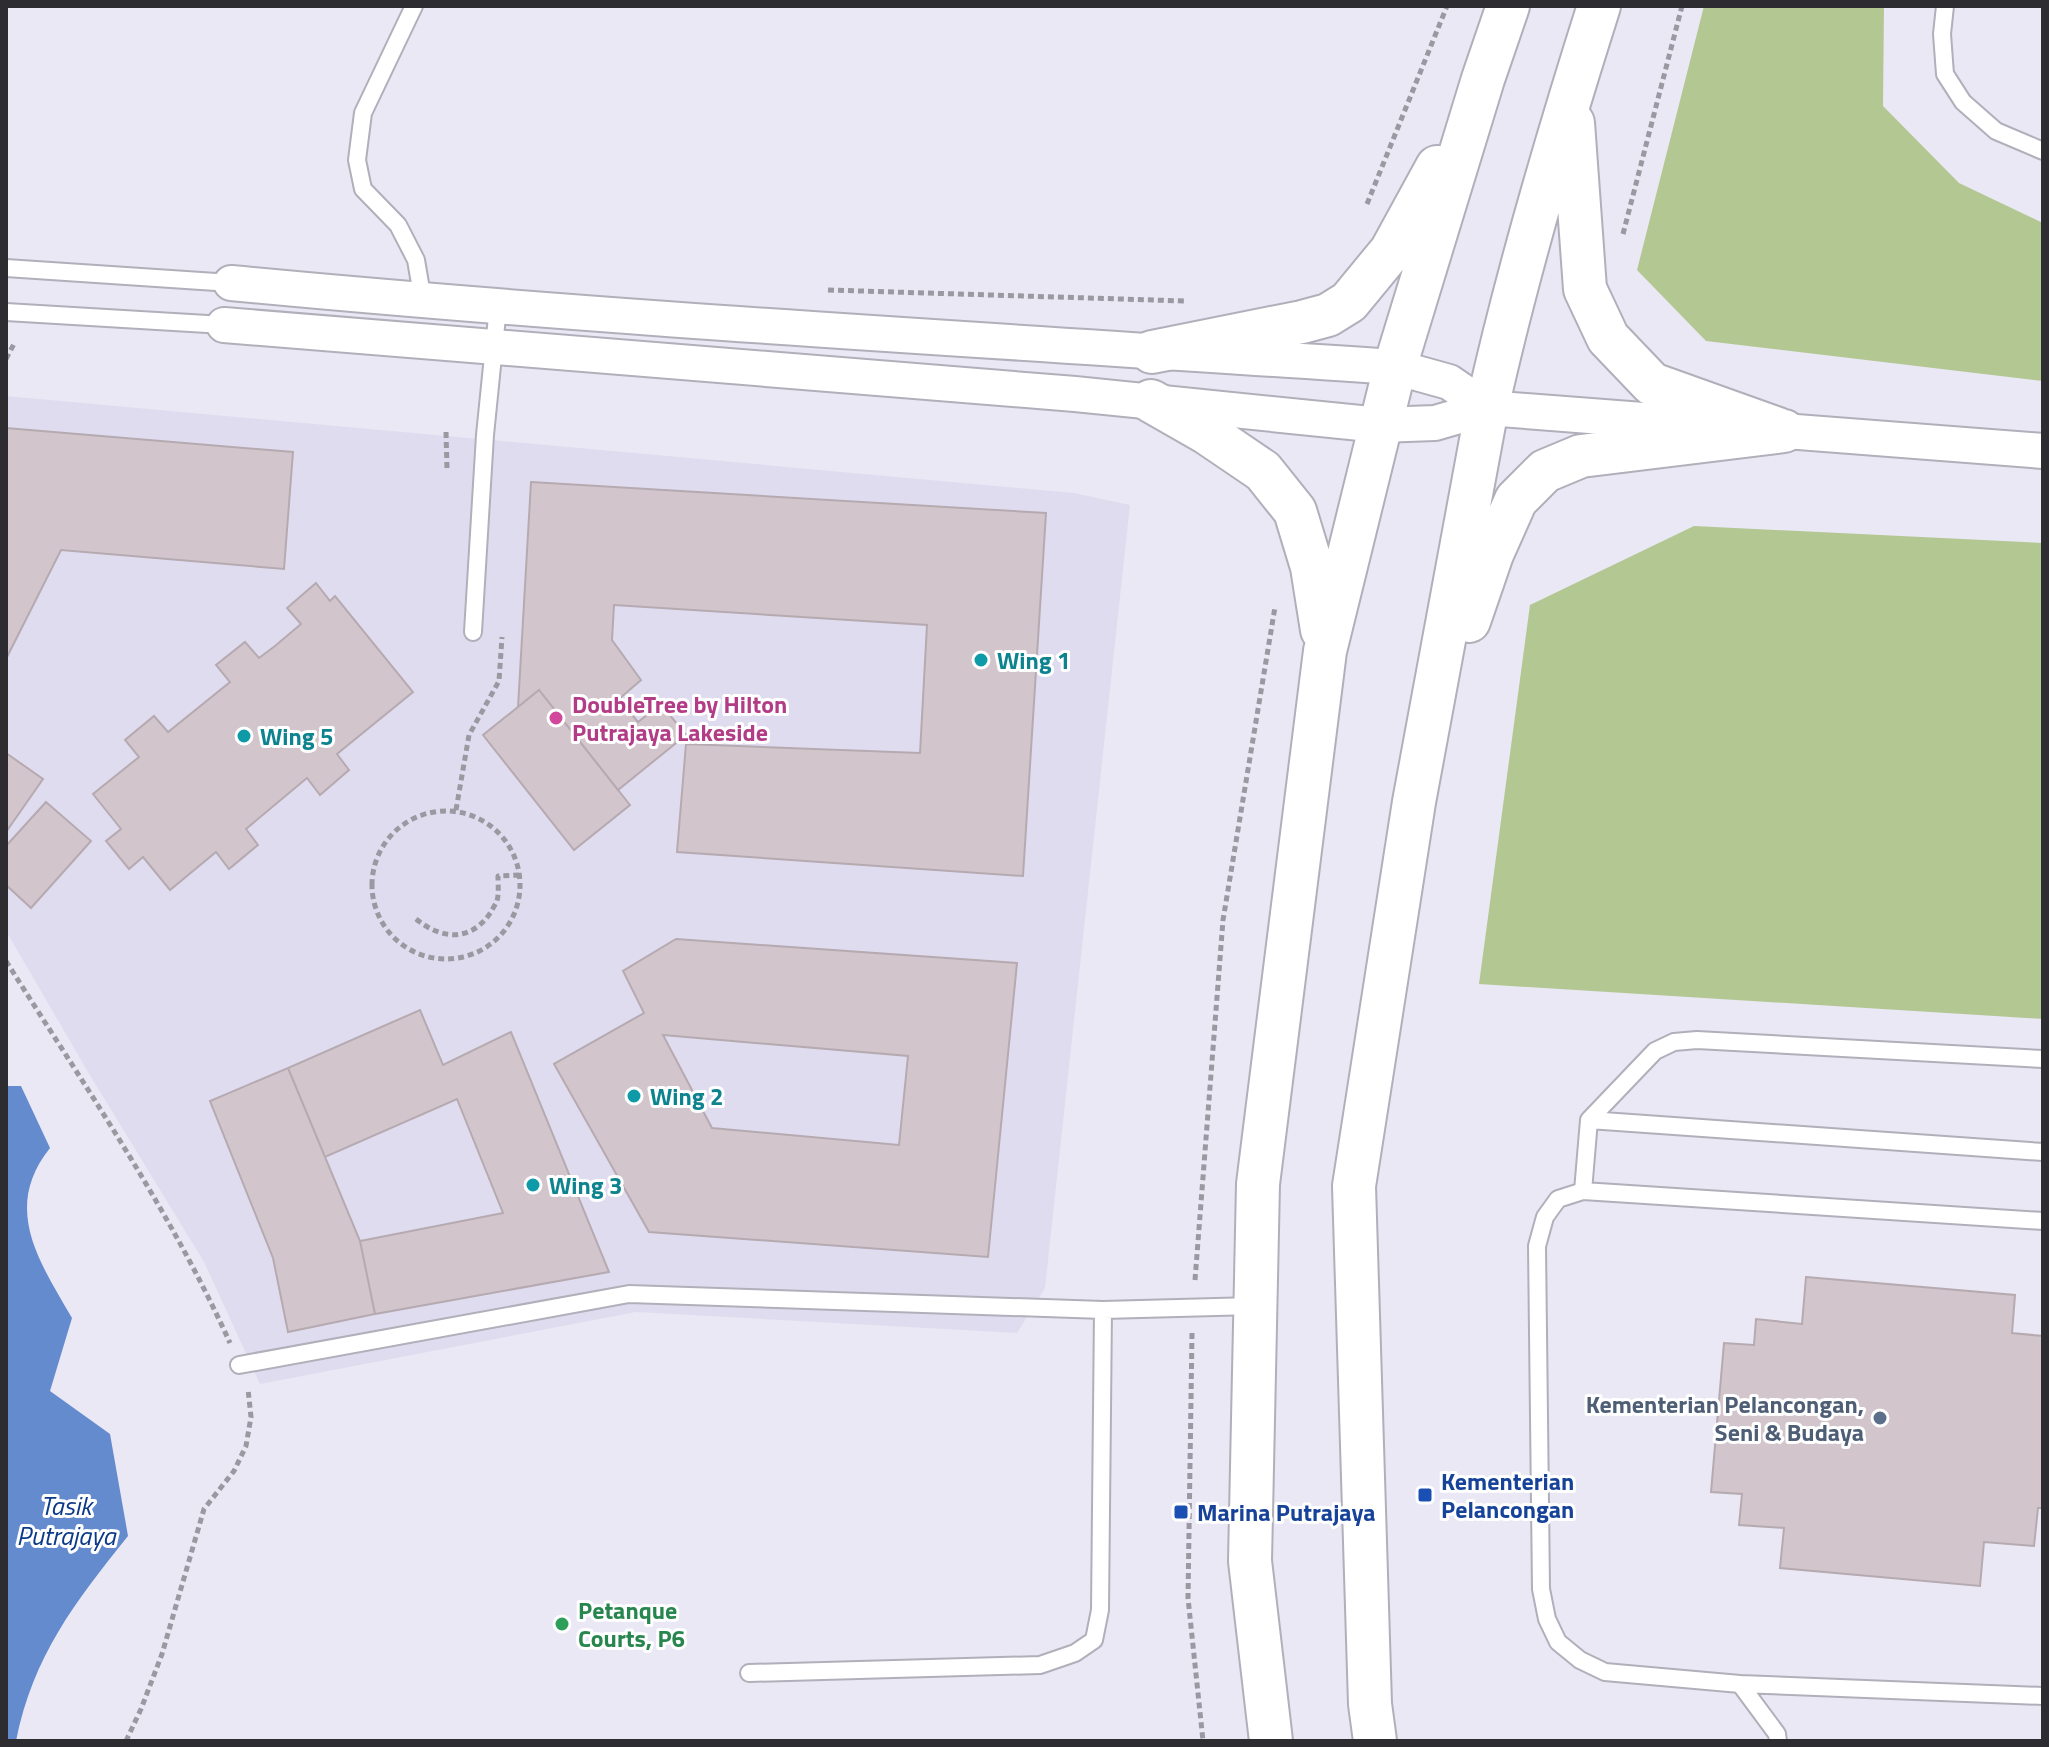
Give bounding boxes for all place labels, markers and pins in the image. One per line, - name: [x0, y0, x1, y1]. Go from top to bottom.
- place label: Wing 1: [997, 642, 1070, 678]
- marker: Wing 1: [972, 651, 990, 669]
- place label: DoubleTree by Hilton Putrajaya Lakeside: [572, 686, 787, 750]
- marker: DoubleTree by Hilton Putrajaya Lakeside: [547, 709, 565, 727]
- place label: Wing 5: [260, 718, 333, 754]
- marker: Wing 5: [235, 727, 253, 745]
- place label: Wing 2: [650, 1078, 723, 1114]
- marker: Wing 2: [625, 1087, 643, 1105]
- place label: Wing 3: [549, 1167, 622, 1203]
- marker: Wing 3: [524, 1176, 542, 1194]
- place label: Kementerian Pelancongan, Seni & Budaya: [1586, 1386, 1864, 1450]
- marker: Kementerian Pelancongan, Seni & Budaya: [1871, 1409, 1889, 1427]
- place label: Kementerian Pelancongan: [1441, 1463, 1574, 1527]
- marker: Kementerian Pelancongan: [1416, 1486, 1434, 1504]
- place label: Marina Putrajaya: [1197, 1494, 1376, 1530]
- marker: Marina Putrajaya: [1172, 1503, 1190, 1521]
- place label: Petanque Courts, P6: [578, 1592, 685, 1656]
- marker: Petanque Courts, P6: [553, 1615, 571, 1633]

